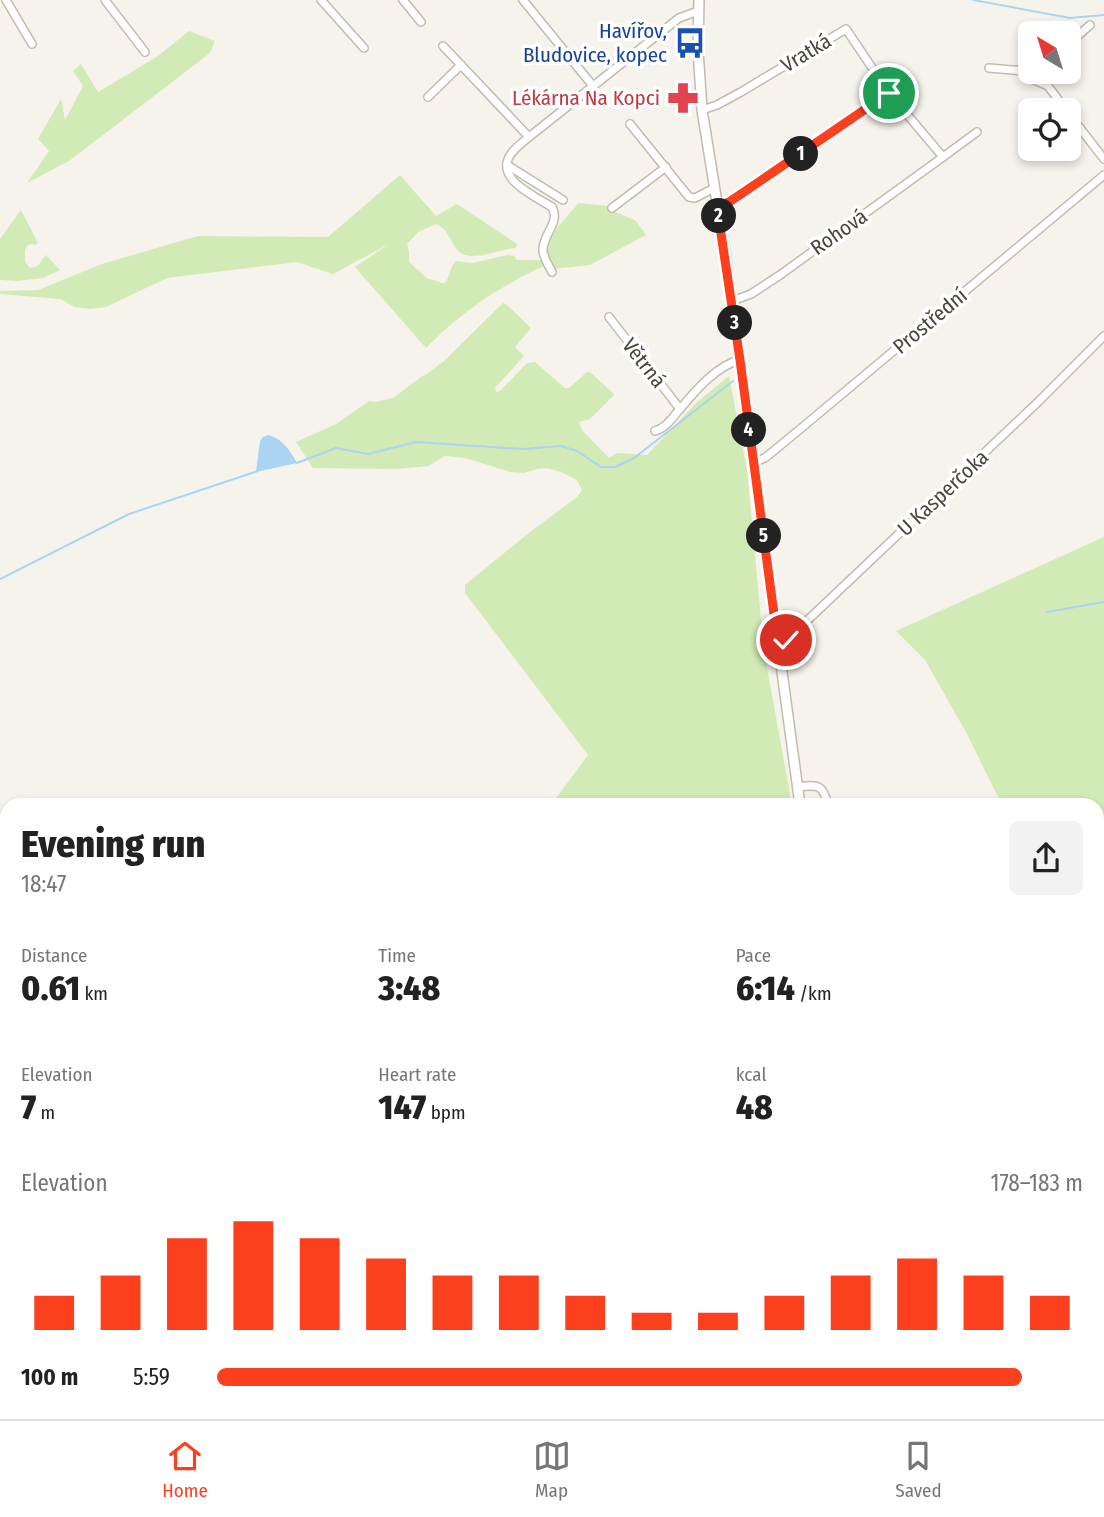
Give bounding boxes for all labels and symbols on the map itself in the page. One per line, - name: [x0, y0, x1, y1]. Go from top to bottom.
- place label: Havířov, Bludovice, kopec: [523, 18, 667, 68]
- north arrow: [1018, 21, 1082, 84]
- bus stop icon: Havířov, Bludovice, kopec: [673, 26, 707, 60]
- street label: Vratká: [776, 28, 836, 78]
- pin: [859, 63, 919, 123]
- pharmacy icon: Lékárna Na Kopci: [666, 81, 700, 115]
- place label: Lékárna Na Kopci: [512, 85, 660, 111]
- pin: 1: [784, 136, 818, 172]
- pin: 2: [702, 198, 736, 234]
- street label: Rohová: [806, 203, 872, 261]
- street label: Prostřední: [888, 282, 972, 360]
- pin: 3: [718, 306, 752, 340]
- street label: Větrná: [616, 333, 672, 393]
- pin: 4: [732, 412, 766, 448]
- street label: U Kasperčoka: [892, 444, 994, 542]
- pin: 5: [746, 518, 782, 554]
- pin: [756, 610, 816, 670]

